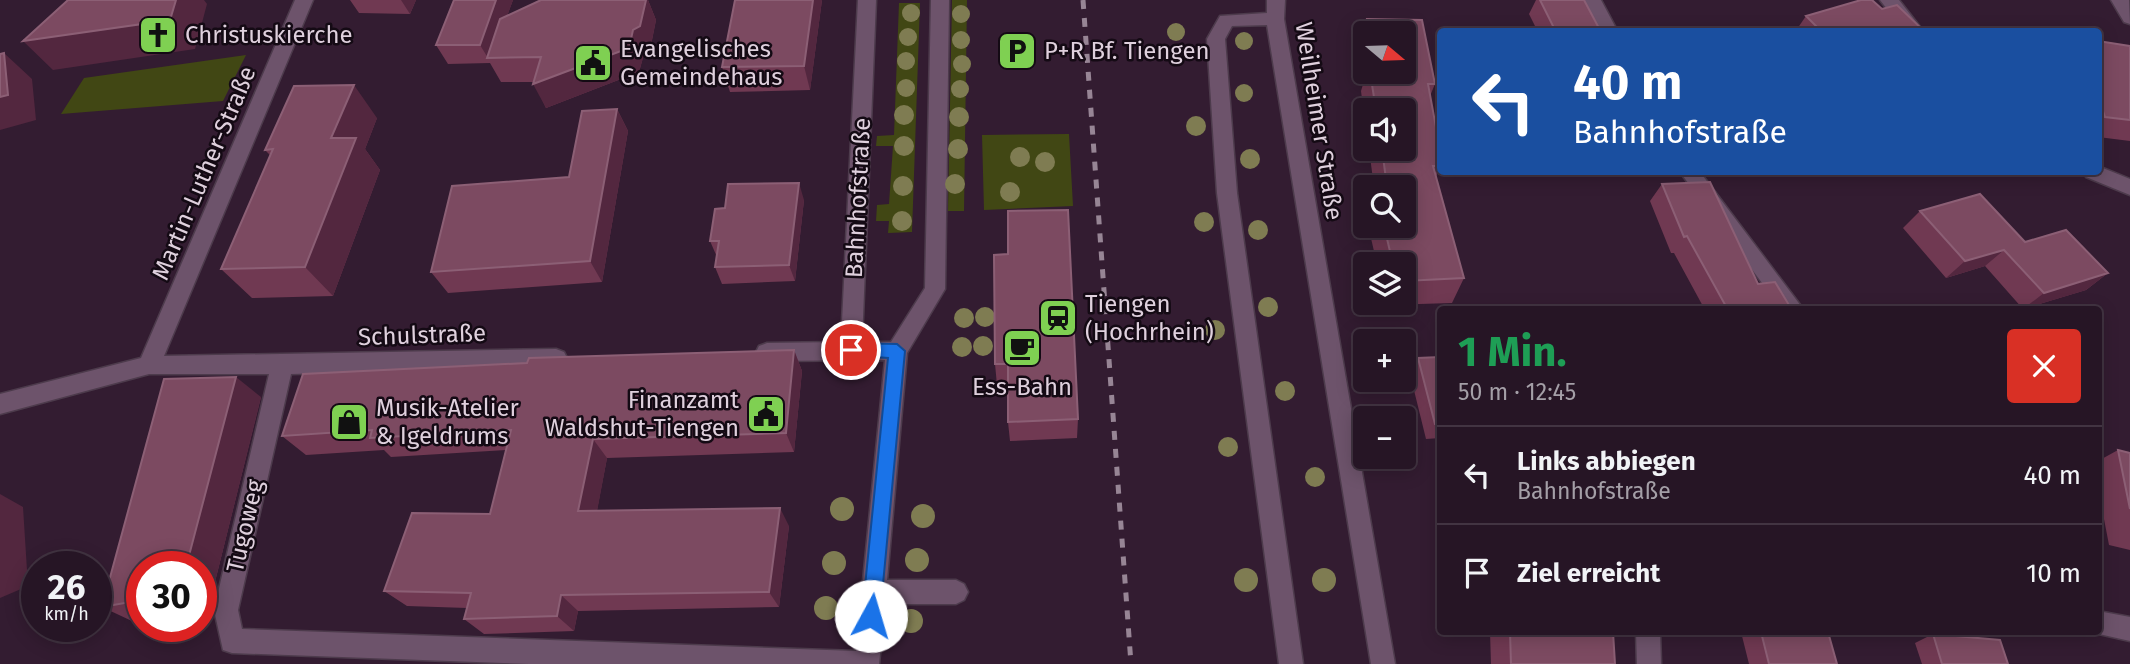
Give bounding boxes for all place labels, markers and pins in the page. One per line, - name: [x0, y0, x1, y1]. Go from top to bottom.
- church icon: Christuskierche: [137, 14, 179, 56]
- place label: Christuskierche: [185, 21, 353, 49]
- parking icon: P+R Bf. Tiengen: [996, 30, 1038, 72]
- place label: Evangelisches Gemeindehaus: [620, 35, 782, 91]
- place label: P+R Bf. Tiengen: [1044, 37, 1210, 65]
- public building icon: Evangelisches Gemeindehaus: [572, 42, 614, 84]
- place label: Tiengen (Hochrhein): [1085, 290, 1214, 346]
- station icon: Tiengen (Hochrhein): [1037, 297, 1079, 339]
- pin: [821, 320, 881, 380]
- cafe icon: Ess-Bahn: [1001, 327, 1043, 369]
- place label: Ess-Bahn: [972, 373, 1072, 401]
- place label: Finanzamt Waldshut-Tiengen: [545, 386, 739, 442]
- public building icon: Finanzamt Waldshut-Tiengen: [745, 393, 787, 435]
- place label: Musik-Atelier & Igeldrums: [376, 394, 520, 450]
- shop icon: Musik-Atelier & Igeldrums: [328, 401, 370, 443]

